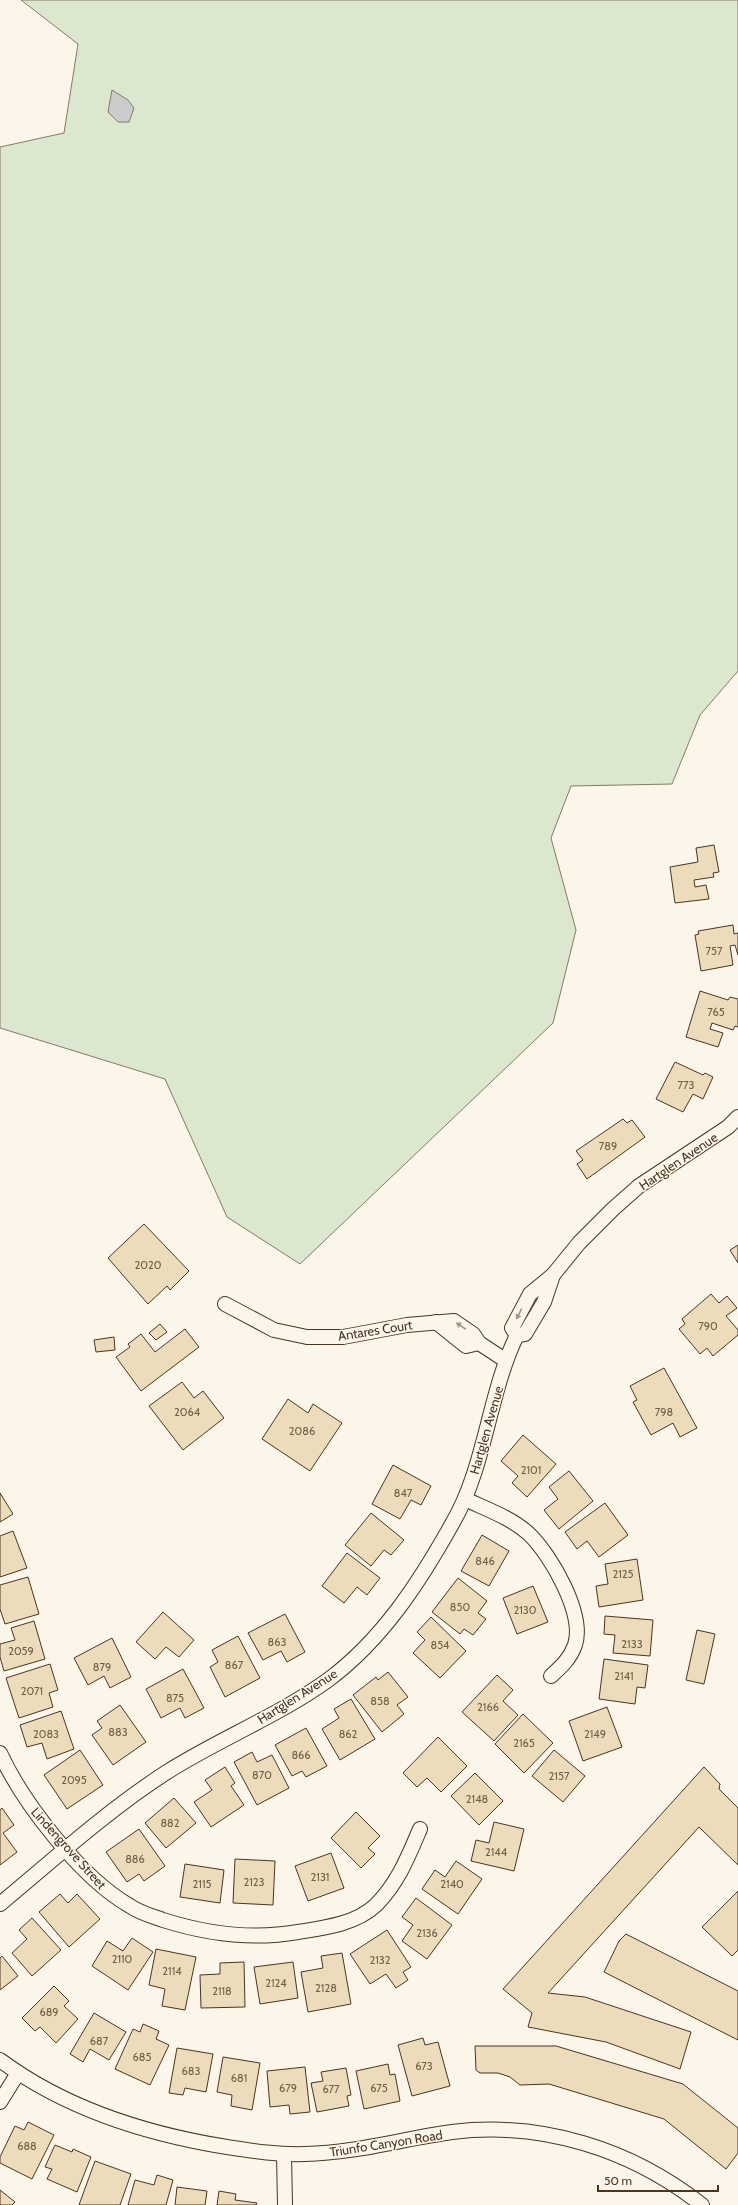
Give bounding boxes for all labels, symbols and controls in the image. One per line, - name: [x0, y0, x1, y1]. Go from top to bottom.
- house number: 757: [705, 944, 723, 958]
- house number: 765: [707, 1005, 725, 1019]
- house number: 773: [677, 1078, 695, 1092]
- street label: Hartglen Avenue: [636, 1129, 721, 1193]
- house number: 789: [599, 1139, 617, 1153]
- house number: 2020: [135, 1258, 162, 1272]
- one-way arrow: [516, 1308, 522, 1320]
- street label: Antares Court: [337, 1316, 414, 1344]
- house number: 790: [698, 1319, 718, 1333]
- one-way arrow: [455, 1322, 467, 1329]
- street label: Hartglen Avenue: [466, 1384, 506, 1476]
- house number: 2064: [174, 1405, 201, 1419]
- house number: 798: [655, 1405, 673, 1419]
- house number: 2086: [289, 1424, 315, 1438]
- house number: 2101: [521, 1463, 541, 1477]
- house number: 847: [394, 1486, 413, 1500]
- house number: 846: [475, 1554, 495, 1568]
- house number: 2125: [612, 1567, 634, 1581]
- house number: 850: [450, 1600, 470, 1614]
- house number: 2130: [514, 1603, 537, 1617]
- house number: 863: [268, 1635, 286, 1649]
- house number: 2133: [621, 1637, 643, 1651]
- house number: 854: [431, 1638, 450, 1652]
- house number: 2059: [8, 1644, 34, 1658]
- house number: 867: [225, 1658, 244, 1672]
- house number: 879: [93, 1660, 111, 1674]
- street label: Hartglen Avenue: [254, 1665, 340, 1727]
- house number: 2141: [614, 1669, 634, 1683]
- house number: 2071: [21, 1684, 43, 1698]
- house number: 875: [166, 1691, 184, 1705]
- house number: 858: [370, 1694, 390, 1708]
- house number: 2166: [477, 1700, 499, 1714]
- house number: 883: [108, 1725, 128, 1739]
- house number: 2083: [33, 1727, 59, 1741]
- house number: 862: [339, 1727, 358, 1741]
- house number: 2149: [584, 1727, 606, 1741]
- house number: 2165: [513, 1736, 535, 1750]
- house number: 866: [291, 1748, 311, 1762]
- house number: 870: [252, 1768, 272, 1782]
- house number: 2157: [549, 1769, 570, 1783]
- house number: 2095: [61, 1773, 87, 1787]
- house number: 2148: [466, 1792, 488, 1806]
- street label: Lindengrove Street: [28, 1804, 110, 1893]
- house number: 882: [160, 1816, 180, 1830]
- house number: 2144: [485, 1845, 508, 1859]
- house number: 886: [125, 1852, 145, 1866]
- house number: 2131: [311, 1870, 329, 1884]
- house number: 2123: [243, 1875, 265, 1889]
- house number: 2115: [193, 1877, 211, 1891]
- house number: 2140: [440, 1877, 464, 1891]
- house number: 2136: [416, 1926, 438, 1940]
- house number: 2110: [112, 1952, 133, 1966]
- house number: 2132: [369, 1953, 391, 1967]
- house number: 2114: [162, 1964, 182, 1978]
- house number: 2124: [265, 1976, 287, 1990]
- house number: 2128: [315, 1981, 337, 1995]
- house number: 2118: [212, 1984, 232, 1998]
- house number: 689: [39, 2005, 59, 2019]
- house number: 687: [90, 2034, 109, 2048]
- house number: 685: [133, 2050, 151, 2064]
- house number: 673: [415, 2059, 433, 2073]
- house number: 683: [182, 2064, 200, 2078]
- house number: 681: [231, 2071, 247, 2085]
- house number: 679: [279, 2081, 297, 2095]
- house number: 675: [370, 2081, 388, 2095]
- house number: 677: [322, 2082, 340, 2096]
- street label: Triunfo Canyon Road: [328, 2126, 444, 2160]
- house number: 688: [17, 2139, 37, 2153]
- scale bar: [598, 2167, 718, 2193]
- text: 50 m: [604, 2173, 632, 2188]

